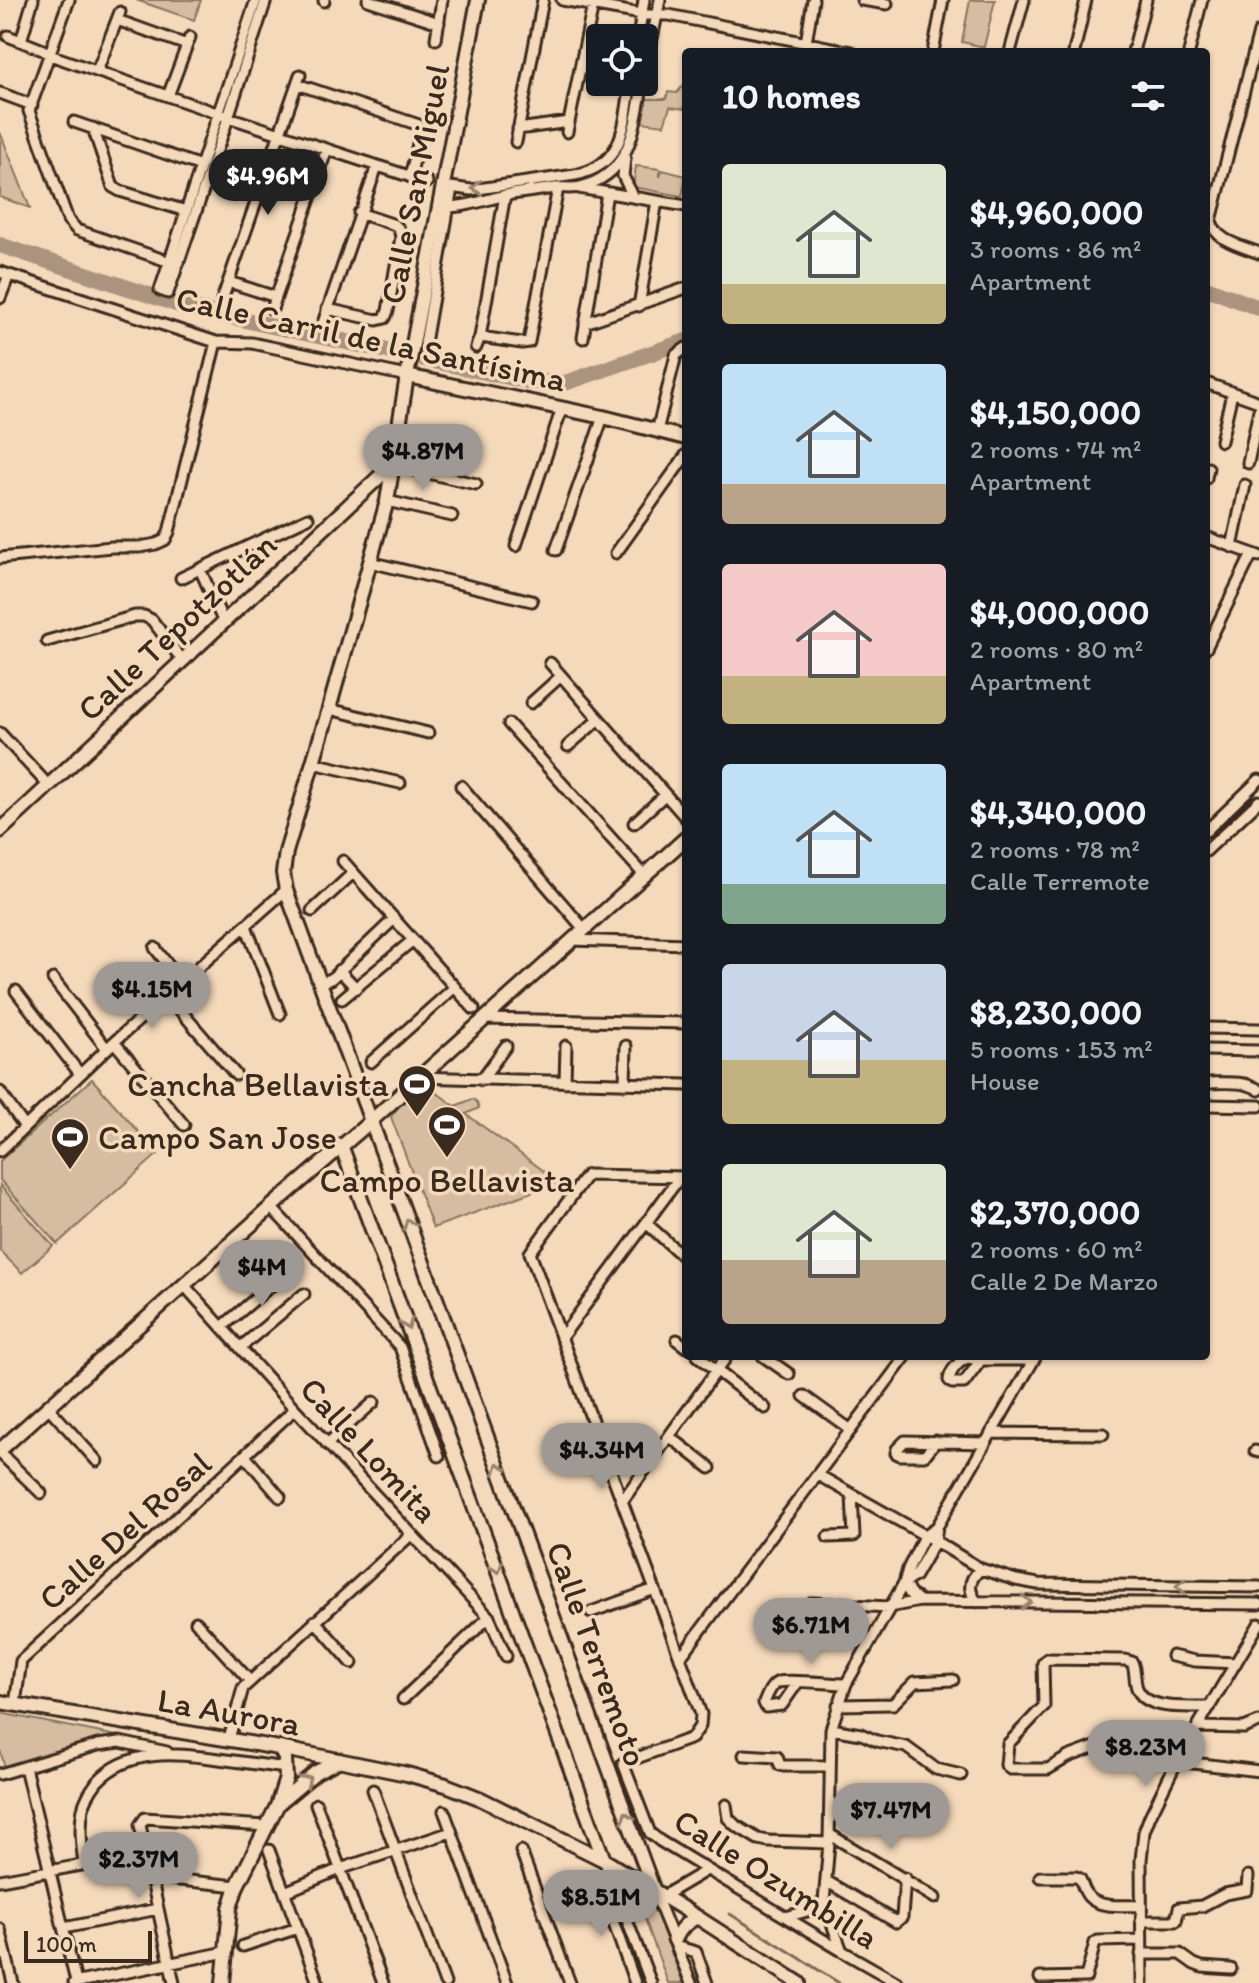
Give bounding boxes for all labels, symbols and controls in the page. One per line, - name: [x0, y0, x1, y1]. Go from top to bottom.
- map controls: [586, 24, 658, 96]
- button: locate: [586, 24, 658, 96]
- street label: Calle San Miguel: [372, 60, 458, 307]
- icon: filters: [1126, 74, 1170, 118]
- text: 10 homes: [722, 76, 861, 117]
- pin: $4.96M: [203, 149, 333, 217]
- text: $4.96M: [227, 159, 310, 191]
- one-way arrow: [470, 179, 483, 196]
- text: $4,960,000: [970, 192, 1143, 233]
- icon: home: [786, 196, 882, 292]
- text: 3 rooms · 86 m²: [970, 233, 1141, 265]
- text: Apartment: [970, 265, 1091, 297]
- street label: Calle Carril de la Santísima: [172, 278, 570, 400]
- text: $4,150,000: [970, 392, 1141, 433]
- icon: home: [786, 396, 882, 492]
- pin: $4.87M: [358, 424, 488, 492]
- text: 2 rooms · 74 m²: [970, 433, 1141, 465]
- text: $4.87M: [382, 434, 464, 466]
- text: Apartment: [970, 465, 1091, 497]
- street label: Calle Tepotzotlán: [69, 524, 285, 730]
- text: $4,000,000: [970, 592, 1149, 633]
- icon: home: [786, 596, 882, 692]
- text: 2 rooms · 80 m²: [970, 633, 1143, 665]
- text: Apartment: [970, 665, 1091, 697]
- text: $4,340,000: [970, 792, 1147, 833]
- icon: home: [786, 796, 882, 892]
- text: 2 rooms · 78 m²: [970, 833, 1140, 865]
- text: Calle Terremote: [970, 865, 1150, 897]
- pin: $4.15M: [87, 962, 217, 1030]
- text: $4.15M: [111, 972, 193, 1004]
- text: $8,230,000: [970, 992, 1142, 1033]
- icon: home: [786, 996, 882, 1092]
- text: 5 rooms · 153 m²: [970, 1033, 1153, 1065]
- sports icon: Cancha Bellavista: [396, 1063, 438, 1118]
- place label: Cancha Bellavista: [127, 1064, 389, 1105]
- text: House: [970, 1065, 1040, 1097]
- sports icon: Campo Bellavista: [426, 1104, 468, 1159]
- sports icon: Campo San Jose: [49, 1116, 91, 1171]
- place label: Campo San Jose: [98, 1117, 337, 1158]
- place label: Campo Bellavista: [320, 1160, 575, 1201]
- text: $2,370,000: [970, 1192, 1140, 1233]
- icon: home: [786, 1196, 882, 1292]
- one-way arrow: [402, 1218, 419, 1232]
- text: 2 rooms · 60 m²: [970, 1233, 1143, 1265]
- pin: $4M: [223, 1240, 301, 1308]
- text: $4M: [237, 1250, 287, 1282]
- text: Calle 2 De Marzo: [970, 1265, 1158, 1297]
- one-way arrow: [397, 1316, 414, 1330]
- street label: Calle Lomita: [291, 1369, 447, 1531]
- pin: $4.34M: [537, 1423, 667, 1491]
- text: $4.34M: [559, 1433, 645, 1465]
- street label: Calle Del Rosal: [30, 1443, 220, 1619]
- one-way arrow: [492, 1462, 509, 1476]
- street label: Calle Terremoto: [537, 1536, 657, 1772]
- one-way arrow: [487, 1560, 504, 1574]
- one-way arrow: [1174, 1577, 1187, 1595]
- one-way arrow: [1020, 1594, 1033, 1611]
- pin: $6.71M: [746, 1598, 876, 1666]
- text: $6.71M: [772, 1608, 850, 1640]
- street label: La Aurora: [154, 1679, 304, 1745]
- pin: $8.23M: [1081, 1720, 1211, 1788]
- text: $8.23M: [1105, 1730, 1187, 1762]
- one-way arrow: [297, 1775, 312, 1790]
- pin: $7.47M: [826, 1783, 956, 1851]
- text: $7.47M: [850, 1793, 932, 1825]
- street label: Calle Ozumbilla: [666, 1800, 886, 1958]
- one-way arrow: [620, 1811, 637, 1825]
- pin: $2.37M: [74, 1832, 204, 1900]
- text: $2.37M: [99, 1842, 179, 1874]
- pin: $8.51M: [536, 1870, 666, 1938]
- text: $8.51M: [561, 1880, 641, 1912]
- scale bar: [24, 1927, 152, 1963]
- text: 100 m: [36, 1931, 97, 1958]

